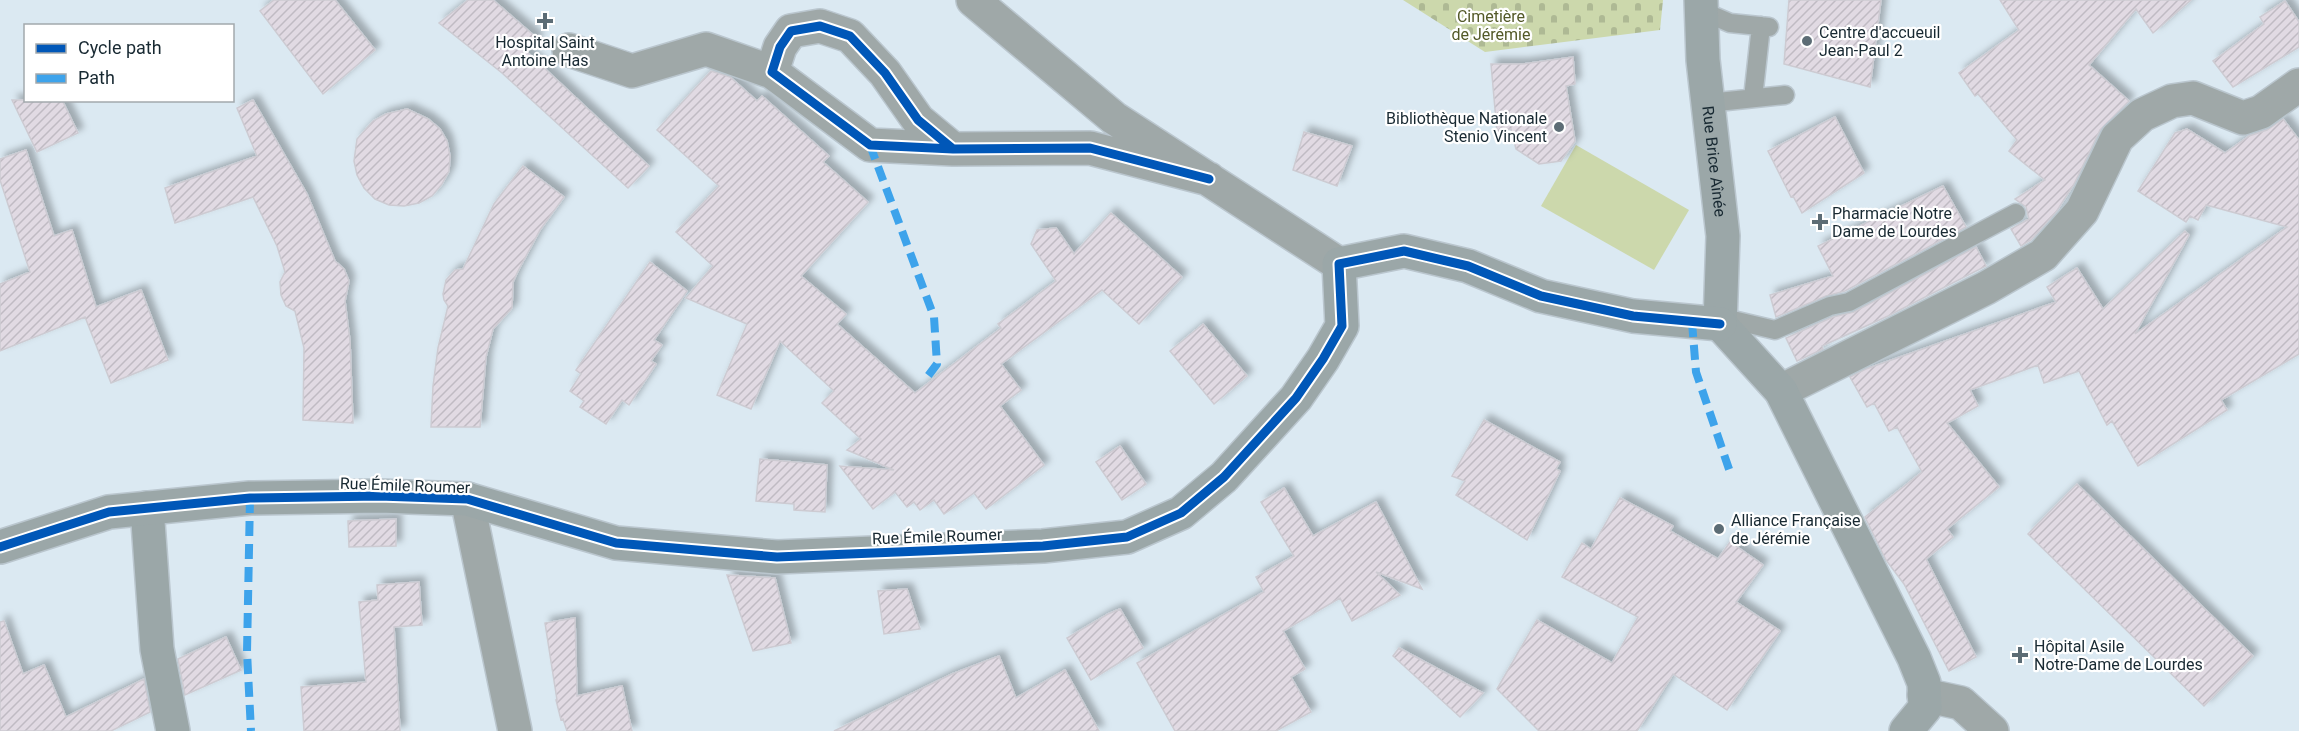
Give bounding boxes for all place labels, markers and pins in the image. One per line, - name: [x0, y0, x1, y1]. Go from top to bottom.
- marker: Hospital Saint Antoine Has: [536, 12, 554, 30]
- place label: Centre d'accueuil Jean-Paul 2: [1819, 23, 1940, 60]
- place label: Hospital Saint Antoine Has: [495, 33, 595, 70]
- marker: Centre d'accueuil Jean-Paul 2: [1800, 34, 1814, 48]
- place label: Bibliothèque Nationale Stenio Vincent: [1386, 109, 1547, 146]
- marker: Bibliothèque Nationale Stenio Vincent: [1552, 120, 1566, 134]
- place label: Pharmacie Notre Dame de Lourdes: [1832, 204, 1957, 241]
- marker: Pharmacie Notre Dame de Lourdes: [1813, 215, 1827, 229]
- place label: Alliance Française de Jérémie: [1731, 511, 1860, 548]
- marker: Alliance Française de Jérémie: [1712, 522, 1726, 536]
- place label: Hôpital Asile Notre-Dame de Lourdes: [2034, 637, 2203, 674]
- marker: Hôpital Asile Notre-Dame de Lourdes: [2011, 646, 2029, 664]

